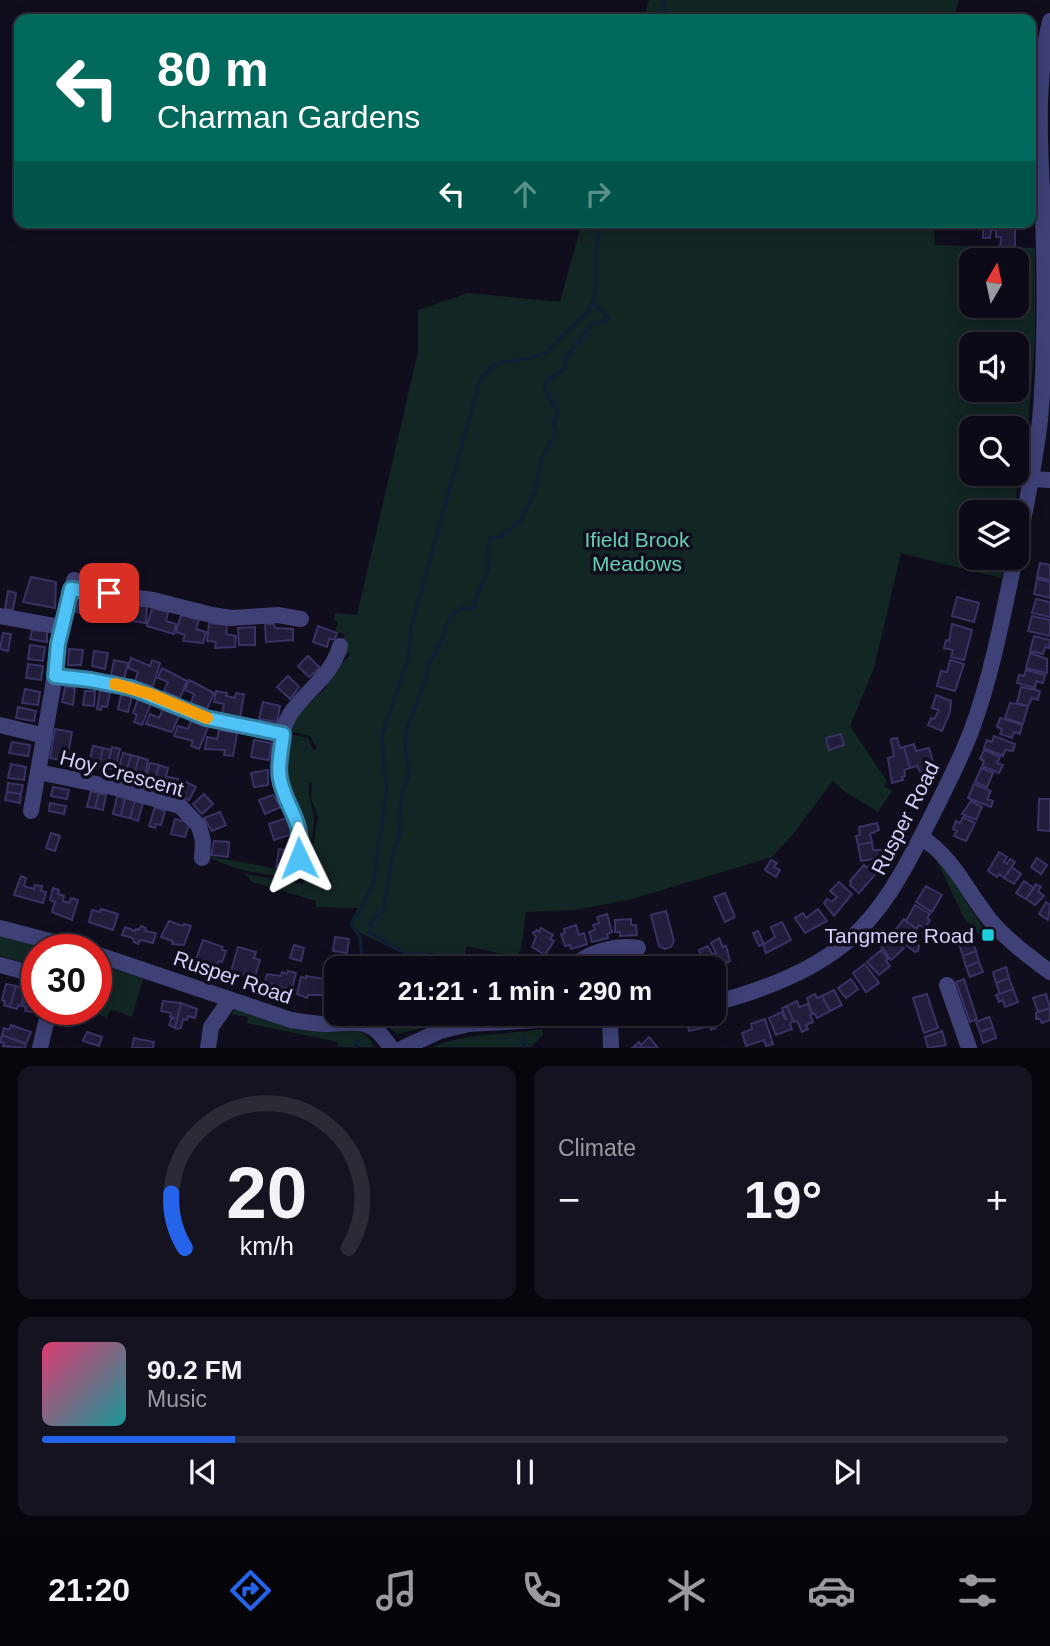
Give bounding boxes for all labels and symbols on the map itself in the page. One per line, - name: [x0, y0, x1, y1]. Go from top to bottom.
- north arrow: [959, 248, 1029, 318]
- park label: Ifield Brook Meadows: [584, 528, 690, 575]
- pin: [79, 563, 139, 623]
- street label: Hoy Crescent: [58, 745, 187, 801]
- street label: Rusper Road: [867, 758, 943, 878]
- position arrow: [262, 821, 336, 895]
- place label: Tangmere Road: [825, 924, 974, 947]
- marker: Tangmere Road: [980, 927, 996, 943]
- speed limit sign: 30: [21, 934, 112, 1025]
- street label: Rusper Road: [171, 946, 295, 1008]

